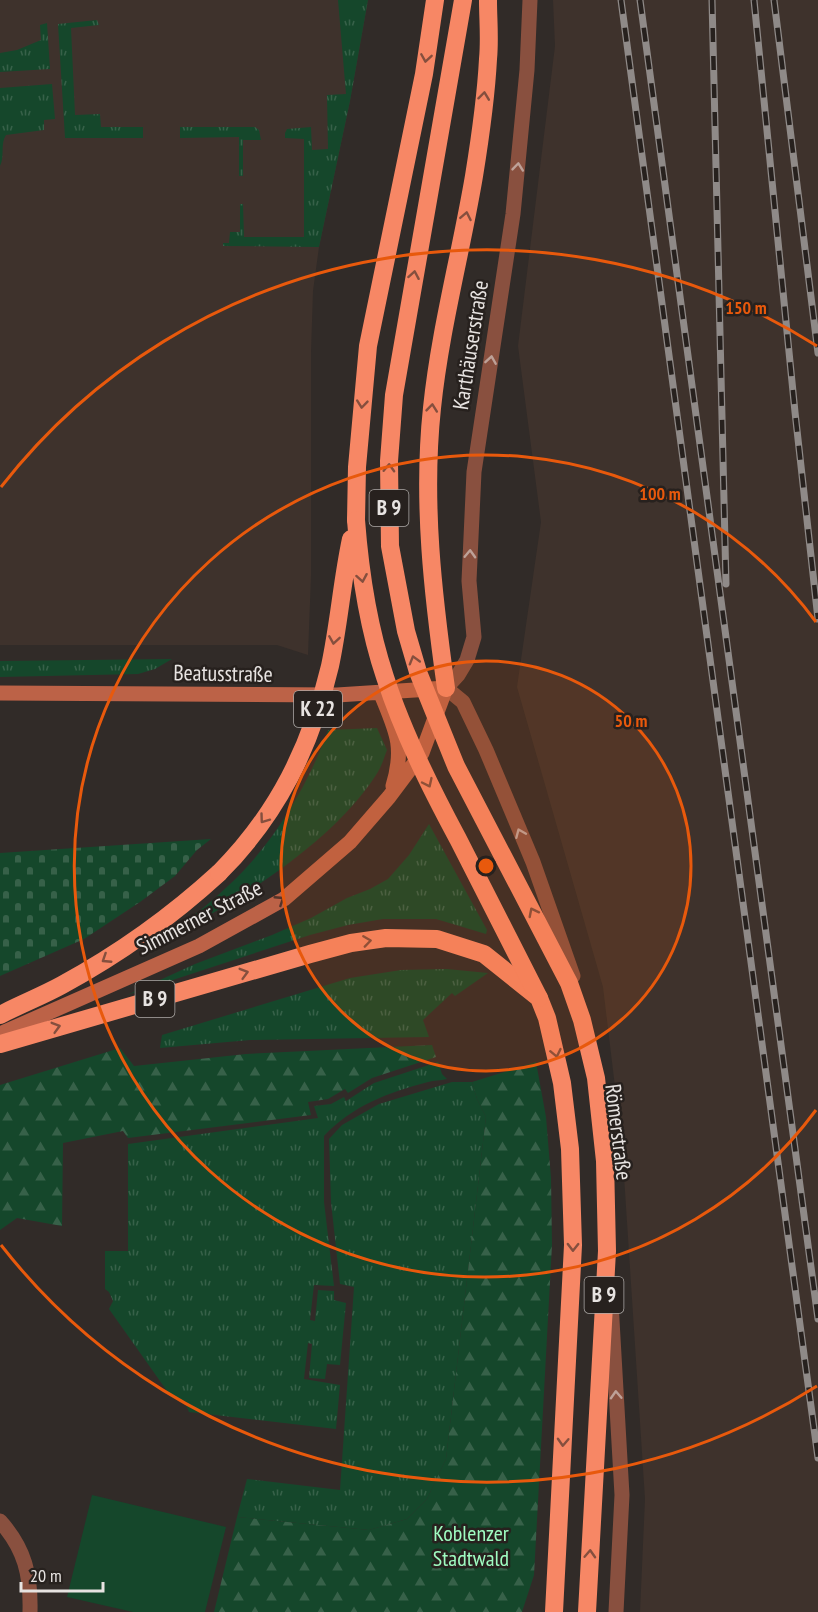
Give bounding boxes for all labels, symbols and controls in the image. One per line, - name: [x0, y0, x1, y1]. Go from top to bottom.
- one-way arrow: [421, 53, 433, 62]
- one-way arrow: [477, 91, 490, 100]
- one-way arrow: [511, 163, 524, 172]
- one-way arrow: [459, 211, 472, 221]
- one-way arrow: [407, 270, 420, 280]
- street label: Karthäuserstraße: [446, 278, 494, 412]
- text: 150 m: [725, 296, 767, 319]
- one-way arrow: [484, 355, 496, 365]
- one-way arrow: [356, 400, 369, 409]
- one-way arrow: [425, 403, 438, 412]
- one-way arrow: [383, 463, 395, 472]
- text: 100 m: [639, 482, 681, 505]
- road number: B 9: [370, 490, 408, 526]
- one-way arrow: [463, 549, 476, 558]
- one-way arrow: [355, 573, 368, 583]
- one-way arrow: [329, 635, 341, 644]
- one-way arrow: [409, 655, 421, 666]
- street label: Beatusstraße: [173, 658, 273, 688]
- road number: K 22: [294, 691, 342, 727]
- text: 50 m: [615, 709, 647, 732]
- one-way arrow: [421, 776, 433, 787]
- one-way arrow: [260, 813, 271, 824]
- one-way arrow: [515, 828, 527, 839]
- centre of rings: [476, 856, 496, 876]
- street label: Simmerner Straße: [131, 873, 267, 961]
- one-way arrow: [274, 896, 285, 907]
- one-way arrow: [528, 908, 540, 919]
- one-way arrow: [362, 936, 371, 948]
- one-way arrow: [102, 952, 112, 964]
- one-way arrow: [239, 968, 249, 981]
- road number: B 9: [136, 981, 174, 1017]
- one-way arrow: [50, 1022, 61, 1034]
- one-way arrow: [549, 1048, 562, 1058]
- street label: Römerstraße: [599, 1082, 639, 1182]
- one-way arrow: [566, 1243, 579, 1252]
- road number: B 9: [584, 1277, 624, 1313]
- one-way arrow: [610, 1390, 623, 1399]
- one-way arrow: [556, 1438, 569, 1447]
- park label: Koblenzer Stadtwald: [433, 1519, 509, 1572]
- one-way arrow: [584, 1549, 597, 1558]
- scale bar: [21, 1555, 104, 1593]
- text: 20 m: [30, 1564, 62, 1587]

